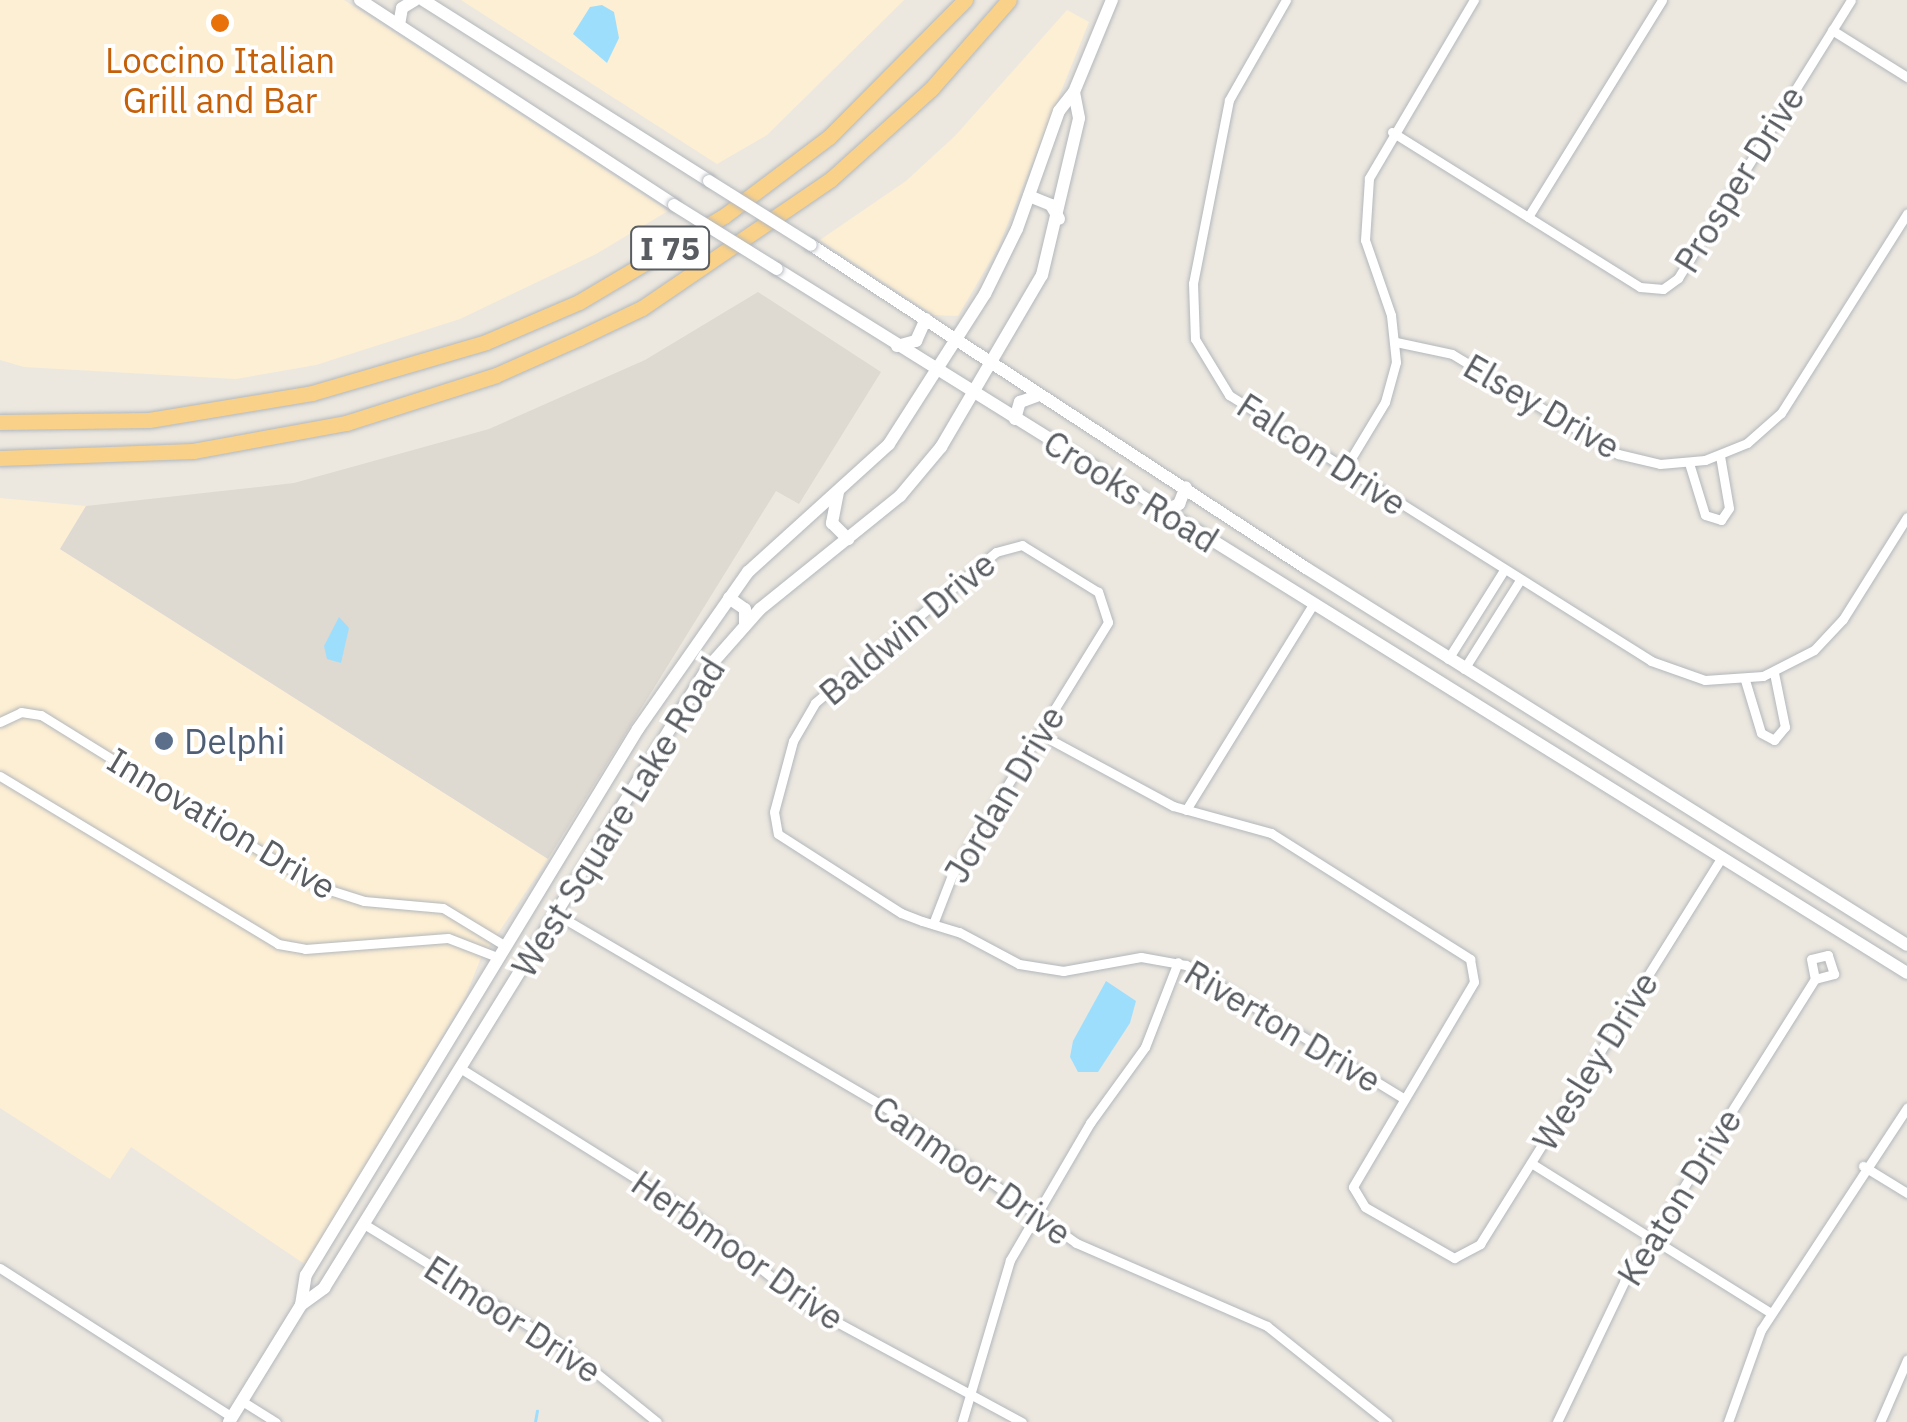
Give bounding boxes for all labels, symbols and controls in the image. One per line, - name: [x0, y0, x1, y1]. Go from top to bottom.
- marker: Loccino Italian Grill and Bar: [209, 12, 231, 34]
- place label: Loccino Italian Grill and Bar: [105, 39, 335, 121]
- street label: Prosper Drive: [1665, 78, 1813, 280]
- road number: I 75: [630, 221, 710, 275]
- street label: Elsey Drive: [1457, 345, 1627, 467]
- street label: Falcon Drive: [1230, 384, 1414, 524]
- street label: Crooks Road: [1036, 421, 1226, 561]
- street label: Baldwin Drive: [811, 542, 1003, 714]
- street label: West Square Lake Road: [503, 650, 733, 984]
- street label: Jordan Drive: [935, 698, 1073, 890]
- place label: Delphi: [184, 720, 285, 762]
- marker: Delphi: [153, 730, 175, 752]
- street label: Innovation Drive: [100, 738, 344, 908]
- street label: Riverton Drive: [1177, 951, 1389, 1101]
- street label: Wesley Drive: [1524, 964, 1666, 1158]
- street label: Canmoor Drive: [865, 1086, 1079, 1254]
- street label: Keaton Drive: [1608, 1101, 1750, 1293]
- street label: Herbmoor Drive: [624, 1161, 852, 1339]
- street label: Elmoor Drive: [417, 1246, 609, 1392]

